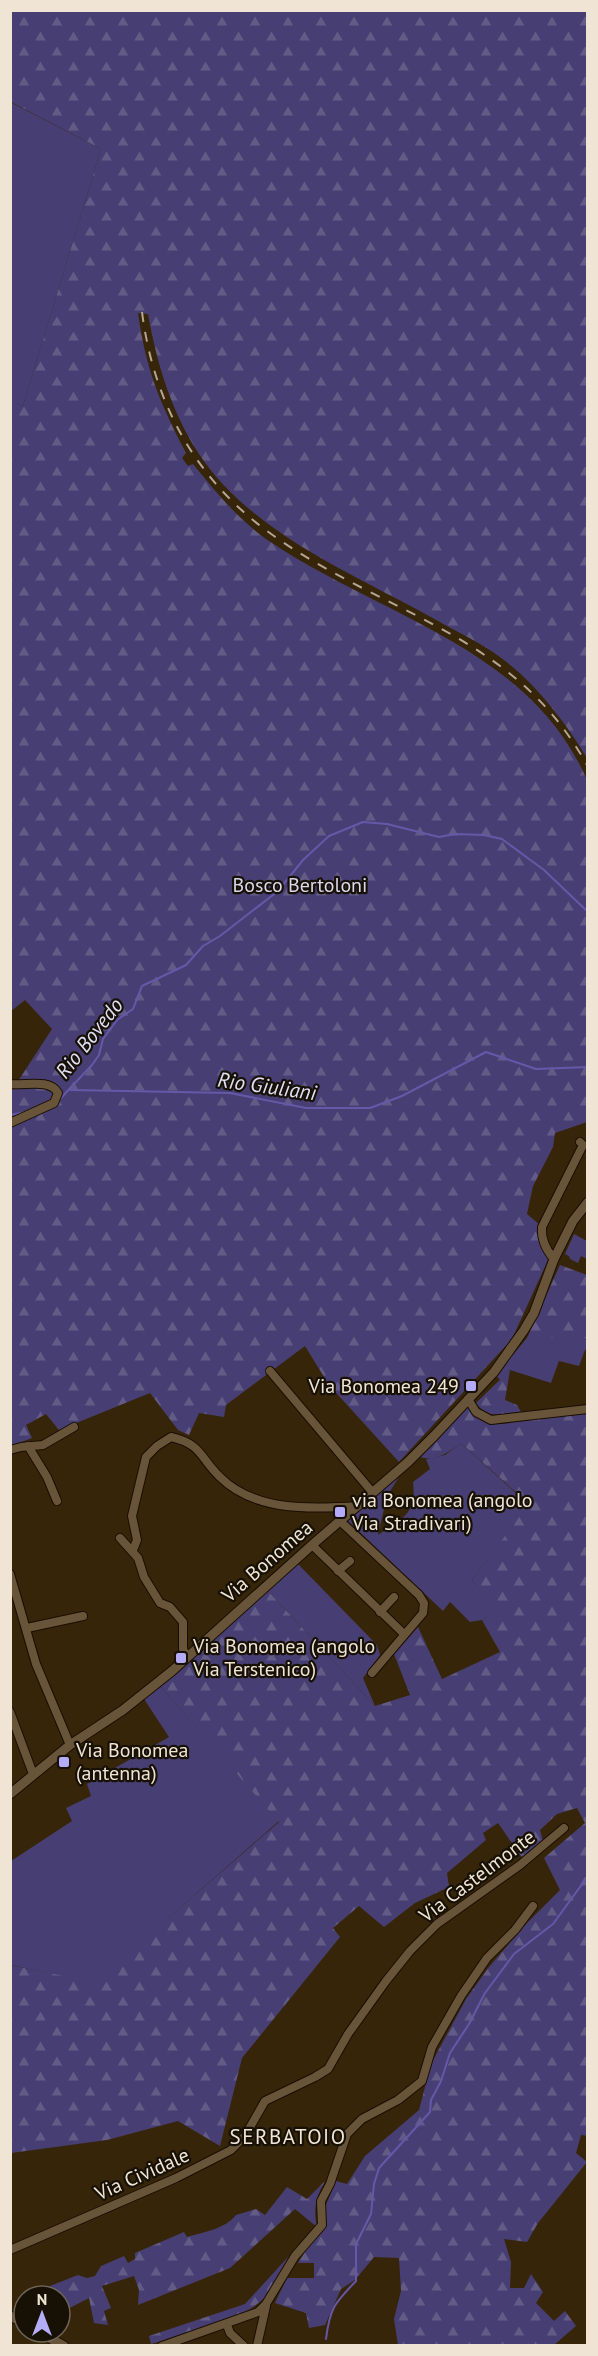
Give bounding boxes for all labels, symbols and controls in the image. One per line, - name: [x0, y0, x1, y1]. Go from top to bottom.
- park label: Bosco Bertoloni: [233, 872, 367, 898]
- water label: Rio Bovedo: [49, 992, 129, 1084]
- water label: Rio Giuliani: [216, 1066, 319, 1106]
- place label: Via Bonomea 249: [308, 1373, 459, 1399]
- marker: Via Bonomea 249: [464, 1379, 478, 1393]
- place label: via Bonomea (angolo Via Stradivari): [351, 1487, 532, 1536]
- marker: via Bonomea (angolo Via Stradivari): [333, 1505, 347, 1519]
- street label: Via Bonomea: [215, 1514, 318, 1608]
- place label: Via Bonomea (angolo Via Terstenico): [192, 1633, 375, 1682]
- marker: Via Bonomea (angolo Via Terstenico): [174, 1651, 188, 1665]
- place label: Via Bonomea (antenna): [75, 1737, 188, 1786]
- marker: Via Bonomea (antenna): [57, 1755, 71, 1769]
- street label: Via Castelmonte: [413, 1824, 540, 1929]
- district label: SERBATOIO: [229, 2123, 347, 2150]
- street label: Via Cividale: [90, 2142, 193, 2207]
- north arrow: [12, 2284, 72, 2344]
- text: N: [37, 2289, 47, 2309]

